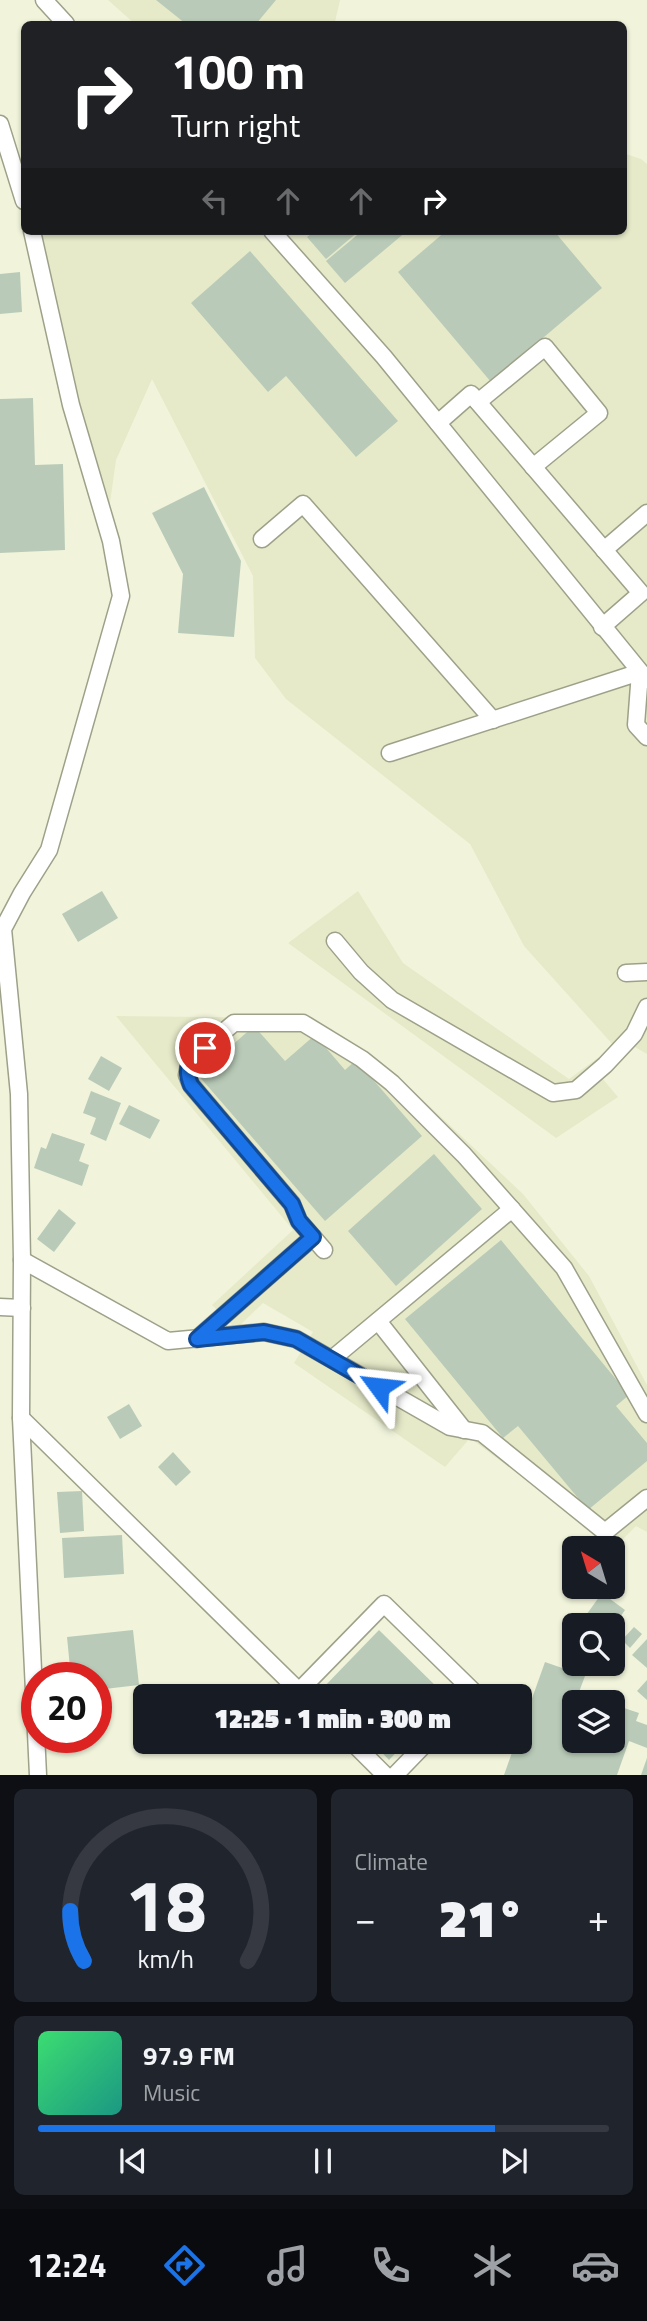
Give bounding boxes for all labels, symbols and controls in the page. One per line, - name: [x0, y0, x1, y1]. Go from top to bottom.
- text: 100 m: [171, 33, 305, 108]
- icon: right: [56, 49, 147, 140]
- text: Turn right: [171, 101, 300, 149]
- icon: left: [196, 182, 234, 220]
- icon: ahead: [269, 182, 307, 220]
- icon: ahead: [342, 182, 380, 220]
- icon: right: [415, 182, 453, 220]
- pin: [175, 1018, 235, 1078]
- icon: arrive: [186, 1029, 224, 1067]
- position arrow: [342, 1350, 416, 1424]
- north arrow: [562, 1536, 625, 1600]
- map controls: [562, 1536, 625, 1753]
- button: search: [562, 1613, 625, 1676]
- speed limit sign: 20: [21, 1662, 112, 1753]
- button: layers: [562, 1690, 625, 1753]
- text: 12:25 · 1 min · 300 m: [214, 1699, 451, 1738]
- text: Climate: [355, 1844, 428, 1879]
- text: 18: [124, 1850, 206, 1960]
- text: 21°: [439, 1878, 525, 1957]
- text: −: [355, 1889, 376, 1947]
- text: +: [588, 1889, 609, 1947]
- text: km/h: [137, 1940, 194, 1978]
- text: 97.9 FM: [143, 2036, 235, 2075]
- text: Music: [143, 2075, 200, 2110]
- icon: previous: [114, 2142, 152, 2180]
- icon: pause: [304, 2142, 342, 2180]
- icon: next: [495, 2142, 533, 2180]
- text: 12:24: [27, 2241, 107, 2289]
- icon: directions: [160, 2241, 209, 2290]
- icon: music: [263, 2241, 312, 2290]
- icon: phone: [366, 2241, 415, 2290]
- icon: climate: [468, 2241, 517, 2290]
- icon: car: [571, 2241, 620, 2290]

